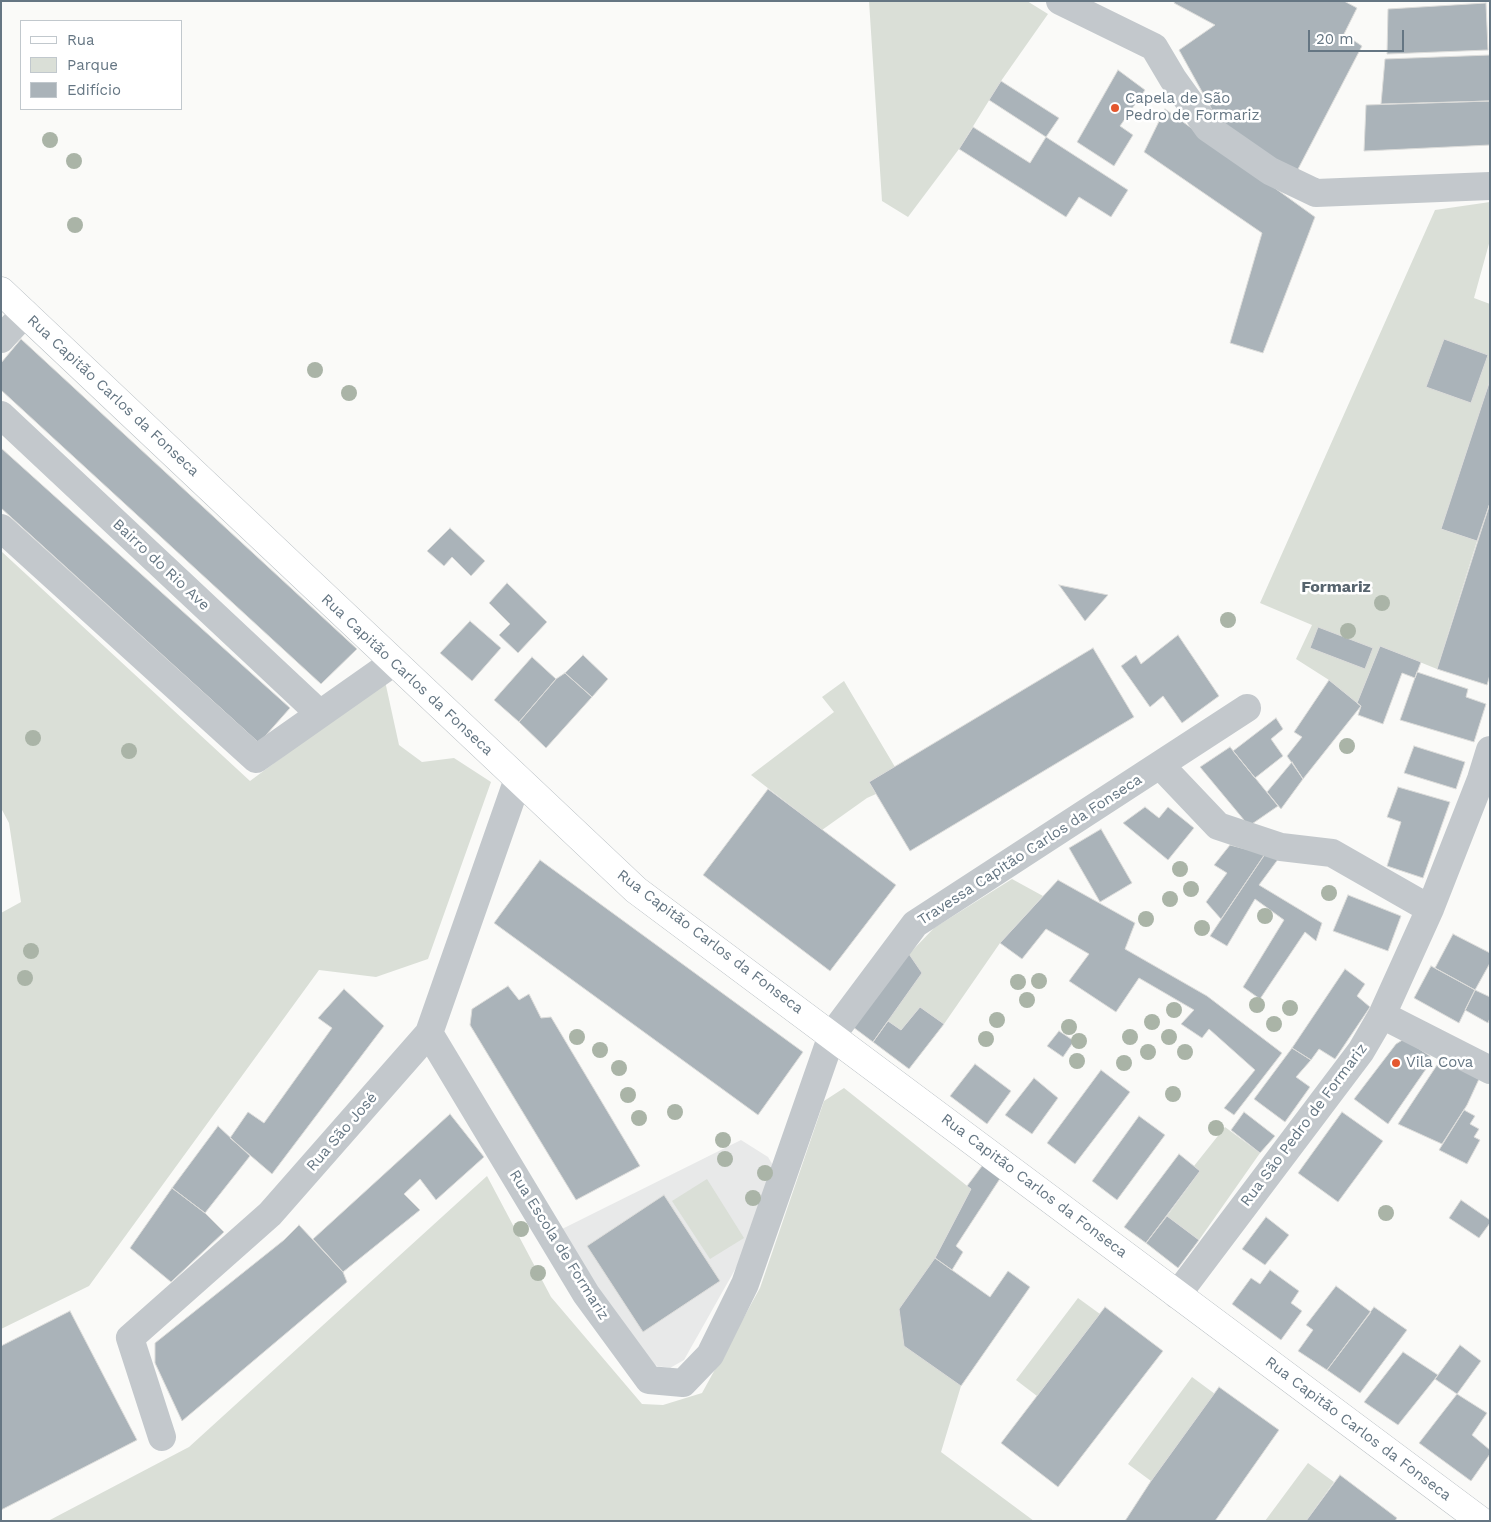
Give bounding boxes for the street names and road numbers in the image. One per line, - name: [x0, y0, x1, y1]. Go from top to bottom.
- street label: Rua Capitão Carlos da Fonseca: [23, 312, 203, 480]
- street label: Bairro do Rio Ave: [109, 516, 213, 614]
- street label: Rua Capitão Carlos da Fonseca: [317, 591, 497, 759]
- street label: Travessa Capitão Carlos da Fonseca: [915, 771, 1145, 929]
- street label: Rua Capitão Carlos da Fonseca: [613, 866, 807, 1018]
- street label: Rua São Pedro de Formariz: [1237, 1040, 1371, 1210]
- street label: Rua São José: [303, 1089, 381, 1175]
- street label: Rua Capitão Carlos da Fonseca: [937, 1110, 1131, 1262]
- street label: Rua Escola de Formariz: [505, 1167, 613, 1323]
- street label: Rua Capitão Carlos da Fonseca: [1261, 1353, 1455, 1505]

